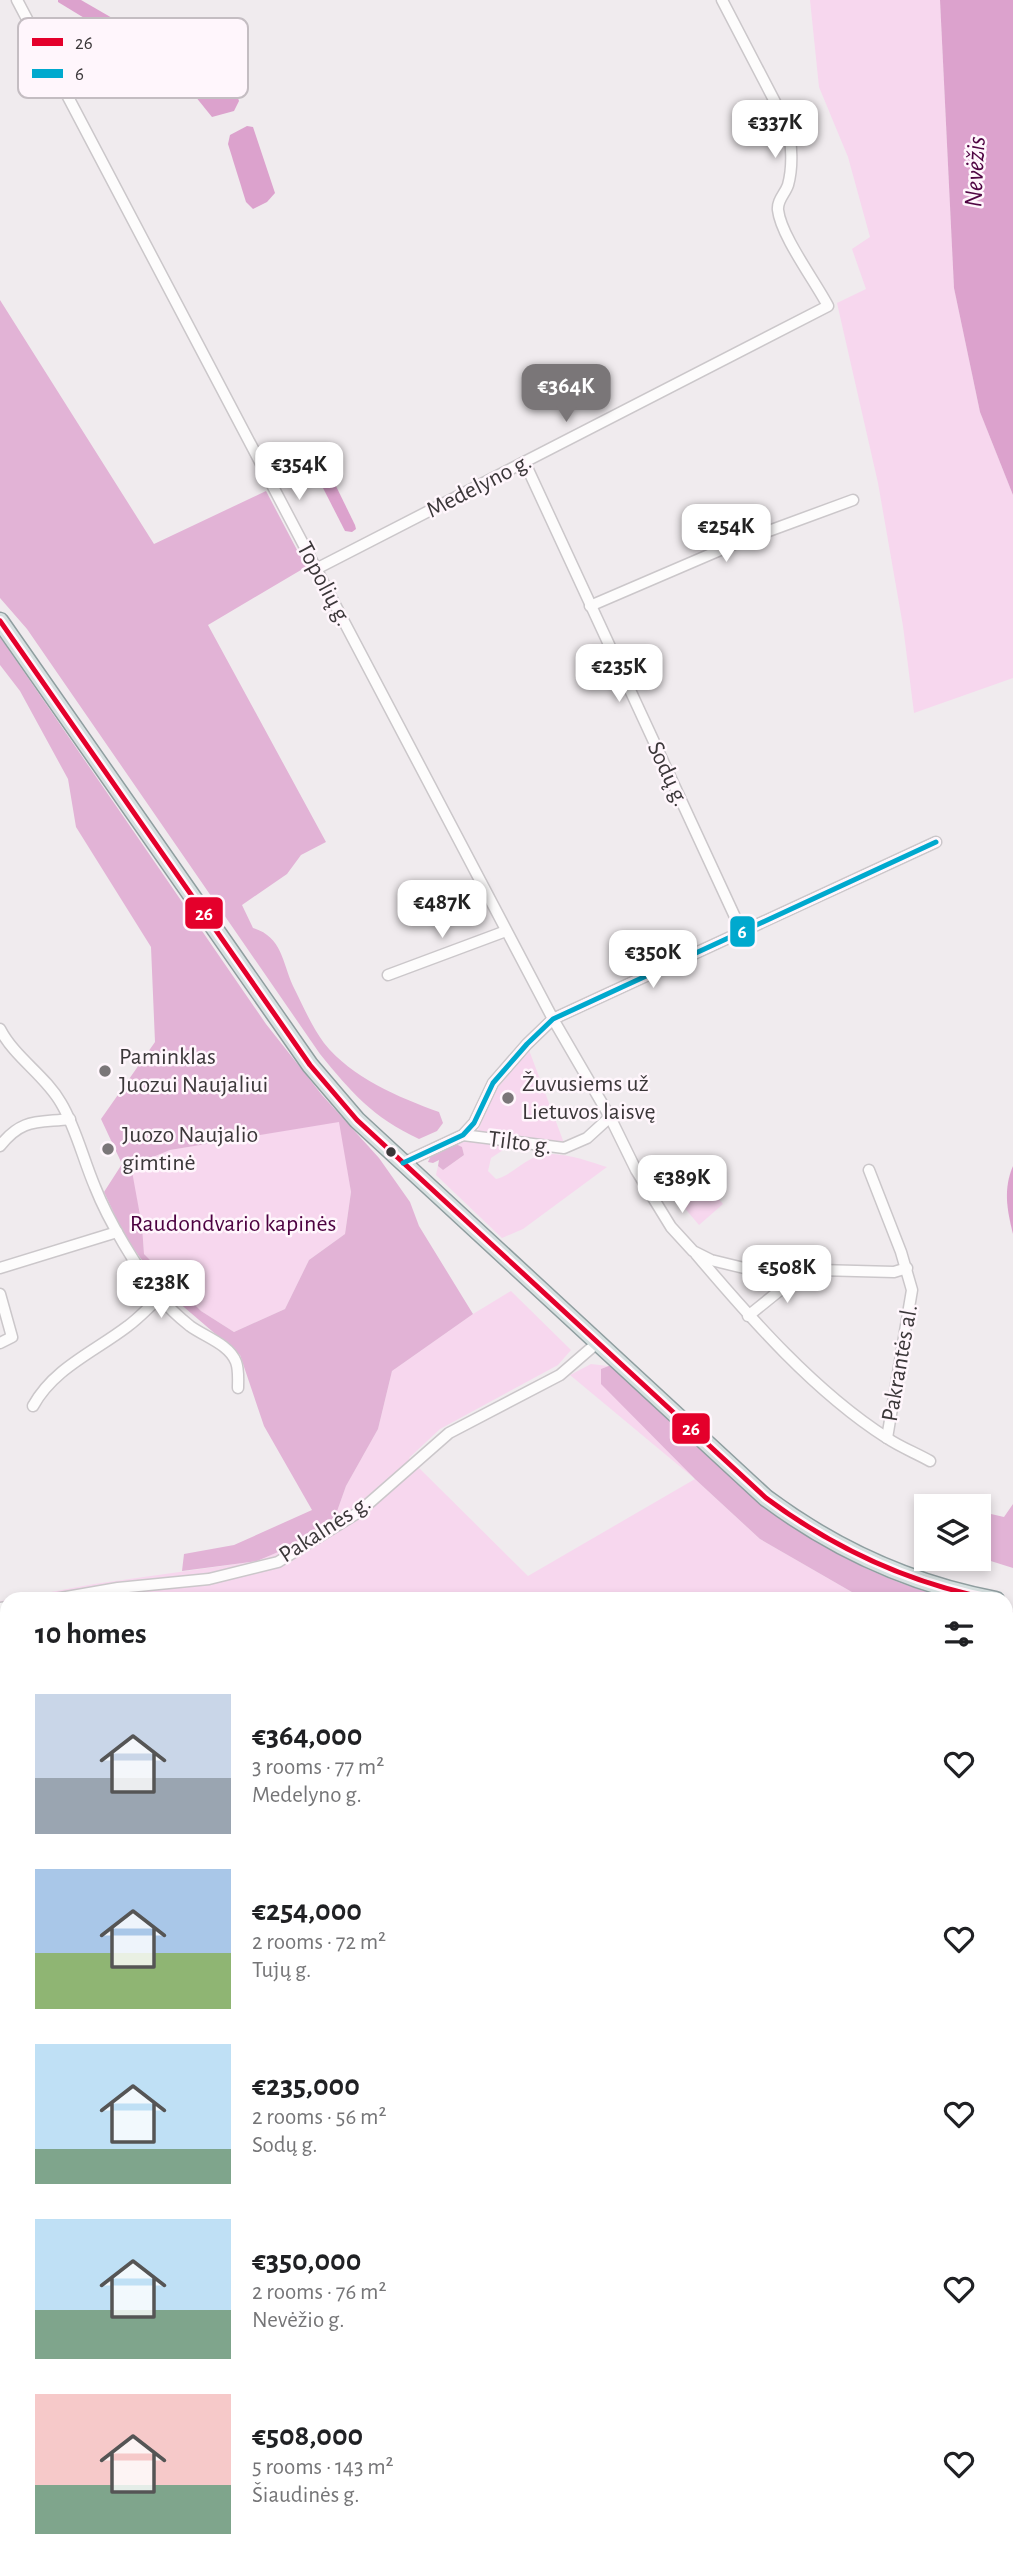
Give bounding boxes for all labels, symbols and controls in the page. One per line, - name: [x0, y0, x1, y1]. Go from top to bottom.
- legend: [18, 18, 248, 98]
- text: 26: [75, 34, 93, 53]
- text: 6: [75, 65, 84, 84]
- pin: €337K: [726, 100, 824, 160]
- text: €337K: [748, 111, 802, 134]
- water label: Nevėžis: [960, 136, 990, 208]
- pin: €364K: [517, 364, 615, 424]
- text: €364K: [538, 375, 594, 398]
- pin: €354K: [250, 442, 348, 502]
- street label: Medelyno g.: [423, 449, 535, 523]
- text: €354K: [271, 453, 327, 476]
- pin: €254K: [677, 504, 775, 564]
- text: €254K: [698, 515, 754, 538]
- street label: Topolių g.: [292, 538, 356, 630]
- pin: €235K: [570, 644, 668, 704]
- text: €235K: [592, 655, 646, 678]
- street label: Sodų g.: [643, 738, 693, 810]
- pin: €487K: [393, 880, 491, 940]
- text: €487K: [413, 891, 471, 914]
- line badge: 26: [184, 896, 224, 930]
- text: 26: [195, 905, 213, 924]
- line badge: 6: [729, 915, 756, 948]
- text: 6: [737, 923, 747, 942]
- pin: €350K: [604, 930, 702, 990]
- text: €350K: [625, 941, 681, 964]
- place label: Paminklas Juozui Naujaliui: [119, 1045, 268, 1097]
- marker: Paminklas Juozui Naujaliui: [97, 1063, 113, 1079]
- place label: Žuvusiems už Lietuvos laisvę: [522, 1071, 655, 1124]
- marker: Žuvusiems už Lietuvos laisvę: [500, 1090, 516, 1106]
- place label: Juozo Naujalio gimtinė: [122, 1123, 258, 1175]
- street label: Tilto g.: [487, 1127, 553, 1159]
- marker: Juozo Naujalio gimtinė: [100, 1141, 116, 1157]
- unlabelled marker: [384, 1145, 398, 1159]
- pin: €389K: [633, 1156, 731, 1215]
- text: €389K: [654, 1166, 710, 1189]
- park label: Raudondvario kapinės: [130, 1212, 336, 1236]
- pin: €508K: [738, 1246, 836, 1305]
- text: €508K: [758, 1256, 816, 1279]
- pin: €238K: [112, 1260, 210, 1320]
- text: €238K: [133, 1271, 189, 1294]
- street label: Pakrantės al.: [878, 1303, 922, 1423]
- line badge: 26: [671, 1412, 711, 1445]
- text: 26: [682, 1420, 700, 1439]
- street label: Pakalnės g.: [275, 1491, 375, 1567]
- map controls: [914, 1494, 991, 1571]
- button: layers: [914, 1494, 991, 1571]
- icon: filters: [940, 1615, 978, 1653]
- text: 10 homes: [35, 1619, 146, 1649]
- text: €364,000: [252, 1721, 362, 1751]
- icon: home: [91, 1722, 175, 1806]
- icon: heart: [940, 1745, 978, 1783]
- text: 3 rooms · 77 m²: [252, 1756, 384, 1779]
- text: Medelyno g.: [252, 1784, 362, 1807]
- text: €254,000: [252, 1896, 362, 1926]
- icon: home: [91, 1897, 175, 1981]
- icon: heart: [940, 1920, 978, 1958]
- text: 2 rooms · 72 m²: [252, 1931, 386, 1954]
- text: Tujų g.: [252, 1959, 311, 1982]
- text: €235,000: [252, 2071, 360, 2101]
- icon: home: [91, 2072, 175, 2156]
- icon: heart: [940, 2095, 978, 2133]
- text: 2 rooms · 56 m²: [252, 2106, 386, 2129]
- text: Sodų g.: [252, 2134, 318, 2157]
- text: €350,000: [252, 2246, 361, 2276]
- icon: home: [91, 2247, 175, 2331]
- icon: heart: [940, 2270, 978, 2308]
- text: 2 rooms · 76 m²: [252, 2281, 386, 2304]
- text: Nevėžio g.: [252, 2309, 344, 2332]
- text: €508,000: [252, 2421, 363, 2451]
- icon: home: [91, 2422, 175, 2506]
- icon: heart: [940, 2445, 978, 2483]
- text: 5 rooms · 143 m²: [252, 2456, 394, 2479]
- text: Šiaudinės g.: [252, 2484, 359, 2507]

